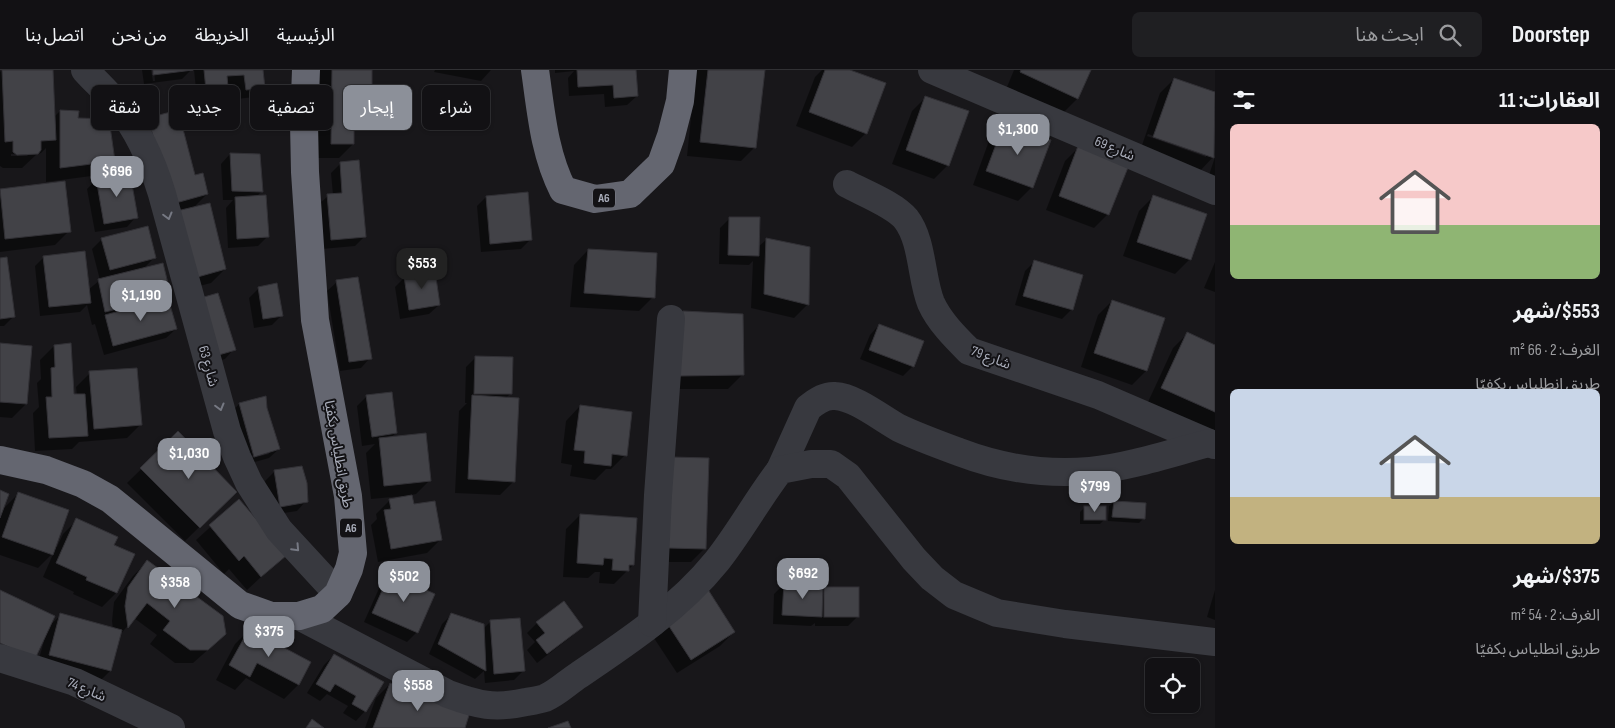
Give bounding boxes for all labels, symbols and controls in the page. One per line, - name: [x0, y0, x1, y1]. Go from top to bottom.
- search box: [1132, 12, 1482, 57]
- text: Doorstep: [1512, 20, 1590, 49]
- icon: search: [1436, 21, 1464, 49]
- text: ابحث هنا: [1355, 24, 1424, 47]
- text: اتصل بنا: [25, 25, 84, 46]
- text: من نحن: [112, 25, 167, 46]
- text: الخريطة: [195, 25, 249, 46]
- text: الرئيسية: [277, 25, 335, 46]
- chip: شقة: [91, 85, 159, 130]
- chip: جديد: [169, 85, 240, 130]
- chip: تصفية: [250, 85, 333, 130]
- chip: إيجار: [343, 85, 412, 130]
- chip: شراء: [422, 85, 490, 130]
- icon: filters: [1230, 86, 1258, 114]
- text: العقارات: 11: [1499, 88, 1600, 113]
- pin: $1,300: [977, 114, 1059, 156]
- text: $1,300: [998, 120, 1038, 139]
- street label: شارع 69: [1091, 132, 1137, 166]
- pin: $696: [87, 156, 147, 198]
- icon: home: [1370, 157, 1460, 247]
- text: $696: [102, 162, 132, 181]
- road number: A6: [593, 189, 615, 208]
- one-way arrow: [163, 211, 173, 220]
- pin: $553: [392, 248, 452, 290]
- text: $553: [407, 254, 437, 273]
- pin: $1,190: [100, 280, 182, 322]
- text: $1,190: [121, 286, 161, 305]
- text: $553/شهر: [1513, 299, 1600, 324]
- text: الغرف: 2 · 66 m²: [1510, 341, 1600, 360]
- street label: شارع 79: [968, 342, 1013, 375]
- street label: شارع 63: [193, 344, 222, 389]
- text: طريق انطلياس بكفيّا: [1475, 375, 1600, 394]
- street label: طريق انطلياس بكفيّا: [320, 399, 356, 509]
- one-way arrow: [215, 402, 225, 410]
- icon: home: [1370, 422, 1460, 512]
- pin: $1,030: [148, 438, 230, 480]
- text: $1,030: [169, 444, 209, 463]
- pin: $799: [1065, 470, 1125, 513]
- text: $799: [1080, 477, 1110, 496]
- road number: A6: [340, 518, 362, 538]
- one-way arrow: [290, 543, 299, 552]
- pin: $692: [773, 558, 833, 600]
- pin: $502: [374, 560, 434, 603]
- text: $692: [788, 564, 818, 583]
- text: $375/شهر: [1513, 564, 1600, 589]
- pin: $358: [145, 566, 205, 609]
- text: $502: [389, 567, 419, 586]
- text: $358: [160, 573, 190, 592]
- text: الغرف: 2 · 54 m²: [1511, 606, 1600, 625]
- pin: $375: [239, 616, 299, 658]
- text: $375: [254, 622, 284, 641]
- text: طريق انطلياس بكفيّا: [1475, 640, 1600, 659]
- map controls: [1145, 658, 1200, 713]
- button: locate: [1145, 658, 1200, 713]
- pin: $558: [388, 670, 448, 712]
- street label: شارع 74: [64, 674, 109, 707]
- text: $558: [403, 676, 433, 695]

